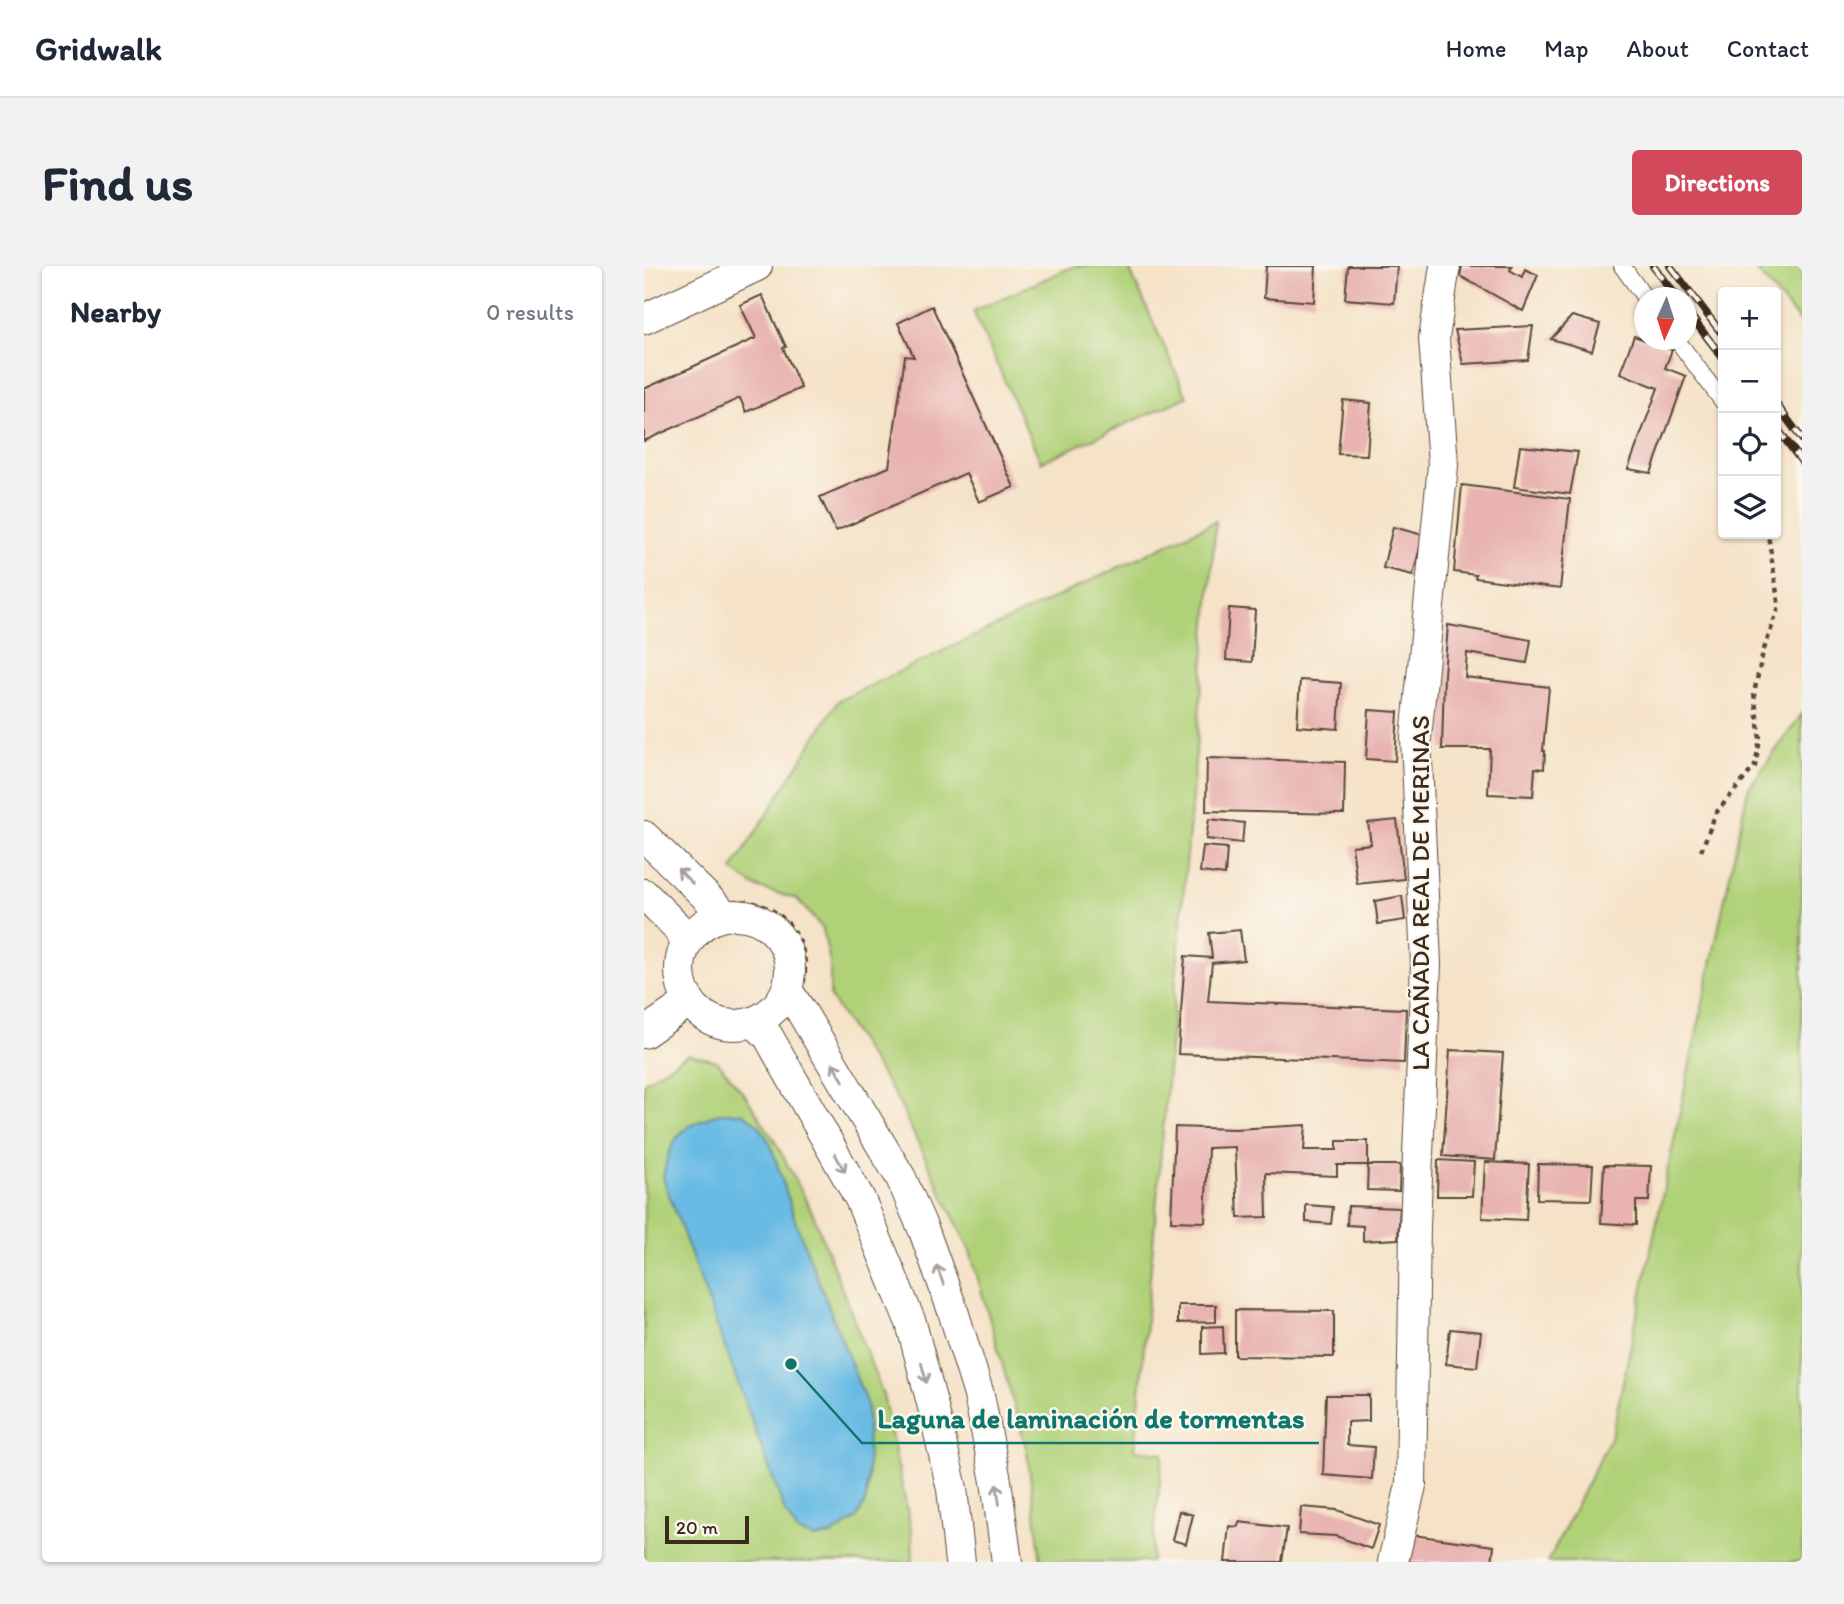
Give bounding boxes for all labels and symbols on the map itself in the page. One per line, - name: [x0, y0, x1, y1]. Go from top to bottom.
- north arrow: [1634, 287, 1697, 350]
- street label: LA CAÑADA REAL DE MERINAS: [1404, 715, 1436, 1071]
- one-way arrow: [676, 868, 693, 885]
- one-way arrow: [831, 1063, 845, 1083]
- one-way arrow: [834, 1152, 847, 1173]
- one-way arrow: [933, 1264, 945, 1286]
- one-way arrow: [918, 1362, 931, 1384]
- callout: Laguna de laminación de tormentas: [862, 1394, 1319, 1443]
- text: Laguna de laminación de tormentas: [877, 1401, 1305, 1435]
- one-way arrow: [991, 1483, 1004, 1506]
- scale bar: [665, 1513, 749, 1545]

